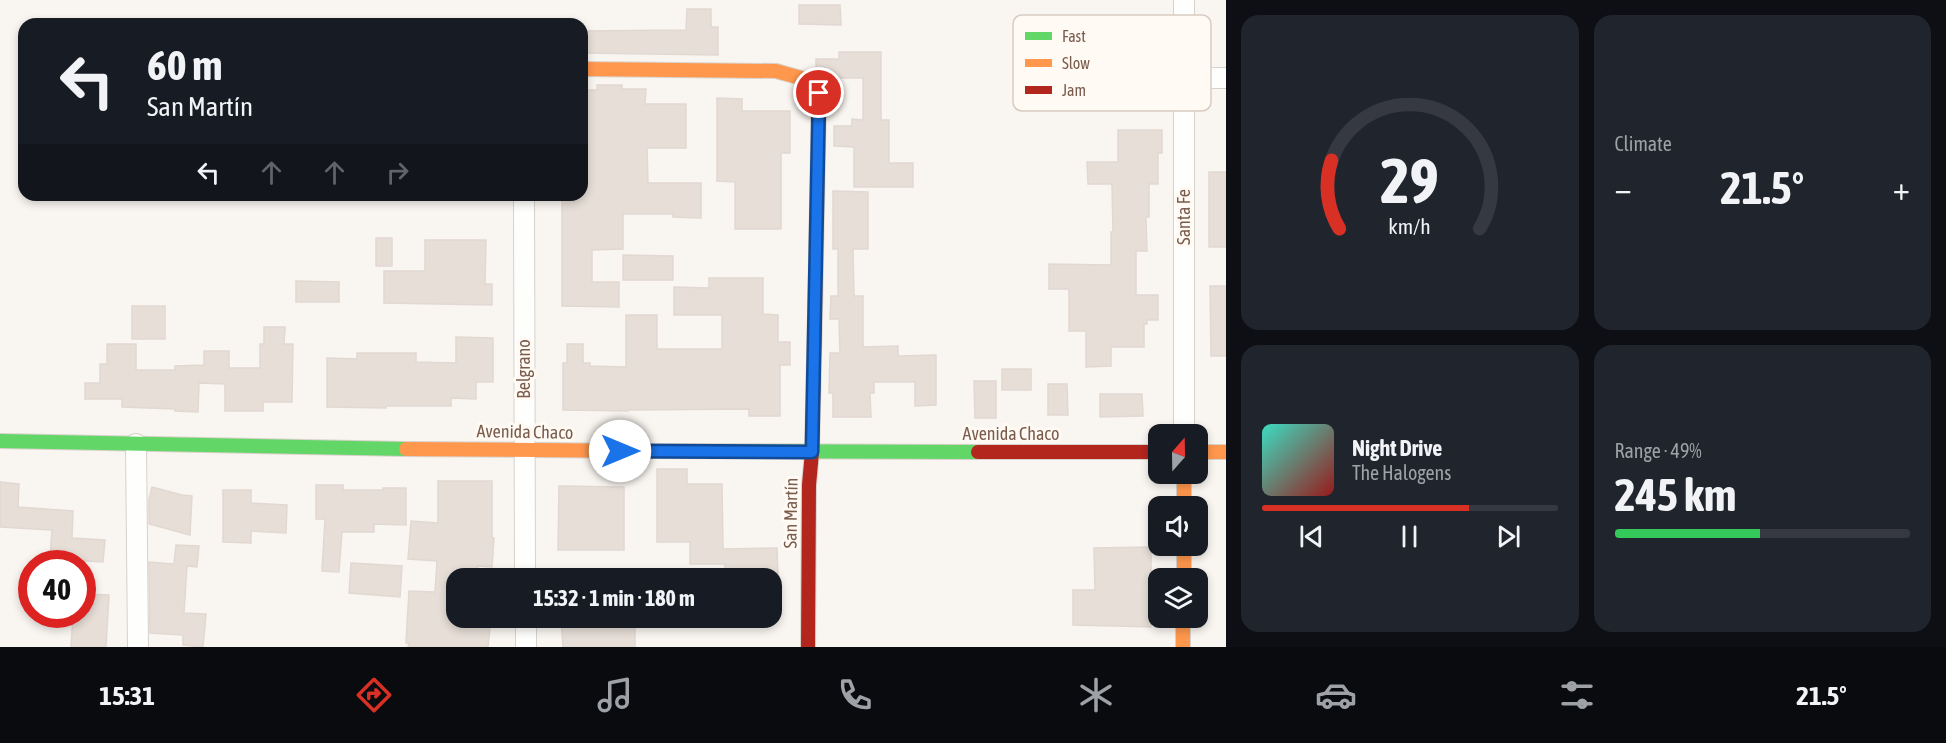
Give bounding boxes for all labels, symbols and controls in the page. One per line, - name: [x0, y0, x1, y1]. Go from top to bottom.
- legend: [1013, 15, 1211, 111]
- text: Fast: [1062, 27, 1086, 45]
- text: 60 m: [147, 41, 222, 89]
- icon: left: [48, 42, 126, 120]
- text: Slow: [1062, 54, 1090, 72]
- pin: [793, 67, 844, 118]
- icon: arrive: [802, 76, 835, 109]
- text: Jam: [1062, 81, 1086, 99]
- text: San Martín: [147, 91, 253, 122]
- text: Climate: [1615, 132, 1672, 155]
- text: 29: [1380, 145, 1439, 216]
- icon: left: [192, 156, 225, 189]
- icon: ahead: [255, 156, 288, 189]
- icon: ahead: [318, 156, 351, 189]
- icon: right: [381, 156, 414, 189]
- text: 21.5°: [1720, 162, 1804, 214]
- text: −: [1615, 169, 1632, 207]
- text: +: [1893, 169, 1910, 207]
- street label: Santa Fe: [1173, 189, 1194, 245]
- text: km/h: [1388, 215, 1431, 240]
- street label: Belgrano: [513, 339, 534, 399]
- position arrow: [588, 419, 652, 483]
- street label: Avenida Chaco: [476, 420, 574, 443]
- street label: Avenida Chaco: [963, 423, 1059, 444]
- north arrow: [1148, 424, 1208, 484]
- map controls: [1148, 424, 1208, 628]
- text: Night Drive: [1352, 435, 1442, 461]
- text: Range · 49%: [1615, 439, 1702, 462]
- text: The Halogens: [1352, 461, 1451, 484]
- text: 245 km: [1615, 469, 1736, 521]
- street label: San Martín: [779, 477, 802, 549]
- button: sound: [1148, 496, 1208, 556]
- icon: previous: [1295, 520, 1328, 553]
- icon: pause: [1393, 520, 1426, 553]
- icon: next: [1492, 520, 1525, 553]
- speed limit sign: 40: [18, 550, 96, 628]
- button: layers: [1148, 568, 1208, 628]
- text: 15:32 · 1 min · 180 m: [533, 585, 695, 611]
- icon: directions: [353, 674, 395, 716]
- icon: music: [594, 674, 636, 716]
- icon: phone: [834, 674, 876, 716]
- icon: climate: [1075, 674, 1117, 716]
- icon: car: [1315, 674, 1357, 716]
- icon: filters: [1556, 674, 1598, 716]
- text: 15:31: [99, 680, 155, 711]
- text: 21.5°: [1796, 680, 1847, 711]

